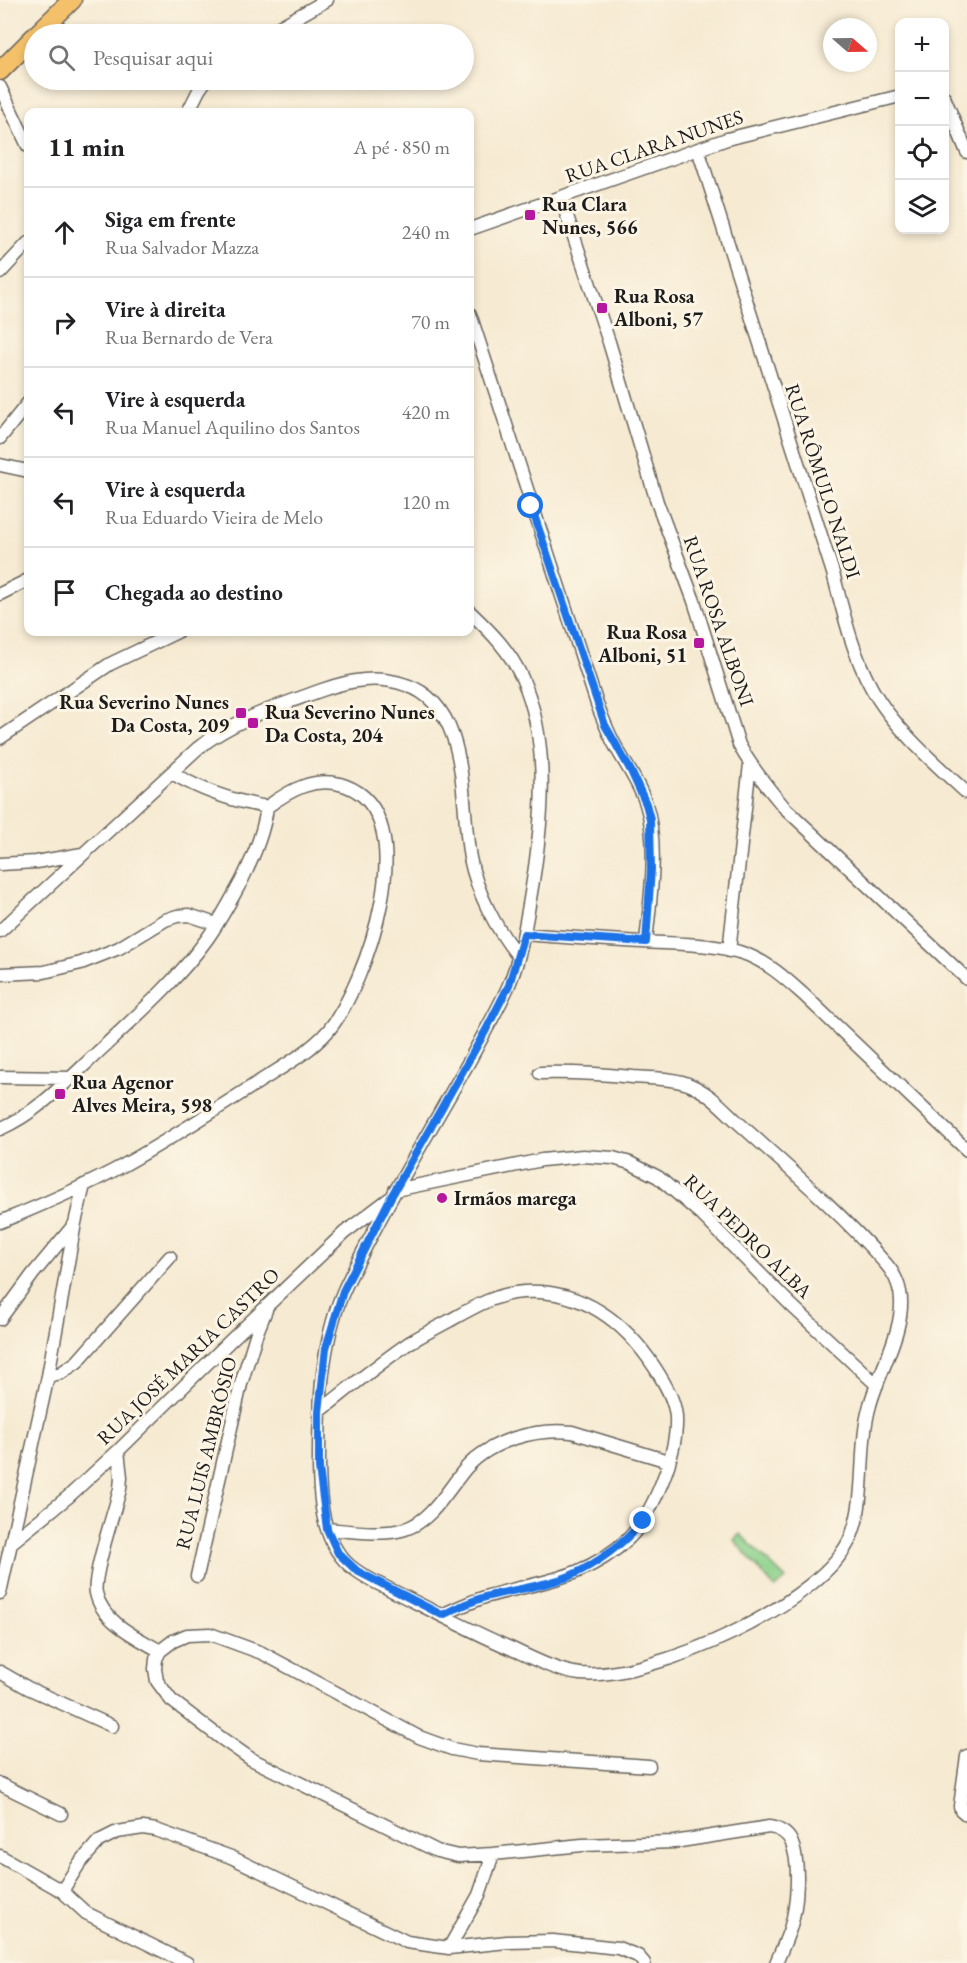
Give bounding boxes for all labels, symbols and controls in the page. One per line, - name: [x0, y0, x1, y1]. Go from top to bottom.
- north arrow: [823, 18, 877, 72]
- map controls: [895, 18, 949, 234]
- button: +: [895, 18, 949, 72]
- search box: [24, 24, 474, 90]
- icon: search: [45, 41, 78, 74]
- text: Pesquisar aqui: [93, 43, 213, 72]
- button: −: [895, 72, 949, 126]
- street label: RUA CLARA NUNES: [562, 103, 746, 189]
- button: locate: [895, 126, 949, 180]
- text: 11 min: [48, 130, 125, 164]
- text: A pé · 850 m: [354, 134, 450, 160]
- button: layers: [895, 180, 949, 234]
- place label: Rua Clara Nunes, 566: [542, 191, 638, 240]
- text: Siga em frente: [105, 205, 236, 234]
- marker: Rua Clara Nunes, 566: [523, 208, 537, 222]
- icon: ahead: [48, 216, 81, 249]
- text: 240 m: [402, 219, 450, 245]
- text: Rua Salvador Mazza: [105, 234, 259, 260]
- place label: Rua Rosa Alboni, 57: [613, 283, 703, 332]
- text: Vire à direita: [105, 295, 226, 324]
- marker: Rua Rosa Alboni, 57: [595, 301, 609, 315]
- icon: right: [48, 306, 81, 339]
- text: 70 m: [411, 309, 450, 335]
- text: Rua Bernardo de Vera: [105, 324, 273, 350]
- street label: RUA RÔMULO NALDI: [779, 380, 867, 582]
- text: Vire à esquerda: [105, 385, 245, 414]
- icon: left: [48, 396, 81, 429]
- text: 420 m: [402, 399, 450, 425]
- text: Rua Manuel Aquilino dos Santos: [105, 414, 360, 440]
- text: Vire à esquerda: [105, 475, 245, 504]
- icon: left: [48, 486, 81, 519]
- text: 120 m: [402, 489, 450, 515]
- route start: [517, 492, 543, 518]
- text: Rua Eduardo Vieira de Melo: [105, 504, 323, 530]
- street label: RUA ROSA ALBONI: [678, 532, 760, 710]
- icon: arrive: [48, 576, 81, 609]
- text: Chegada ao destino: [105, 578, 283, 607]
- place label: Rua Rosa Alboni, 51: [597, 619, 687, 668]
- marker: Rua Rosa Alboni, 51: [692, 636, 706, 650]
- place label: Rua Severino Nunes Da Costa, 209: [59, 689, 229, 738]
- place label: Rua Severino Nunes Da Costa, 204: [265, 699, 435, 748]
- marker: Rua Severino Nunes Da Costa, 209: [234, 706, 248, 720]
- marker: Rua Severino Nunes Da Costa, 204: [246, 716, 260, 730]
- place label: Rua Agenor Alves Meira, 598: [71, 1069, 212, 1118]
- marker: Rua Agenor Alves Meira, 598: [53, 1087, 67, 1101]
- street label: RUA PEDRO ALBA: [678, 1168, 818, 1304]
- place label: Irmãos marega: [454, 1185, 577, 1211]
- marker: Irmãos marega: [435, 1191, 449, 1205]
- street label: RUA JOSÉ MARIA CASTRO: [91, 1262, 285, 1450]
- street label: RUA LUIS AMBRÓSIO: [169, 1354, 243, 1552]
- route end: [629, 1507, 655, 1533]

